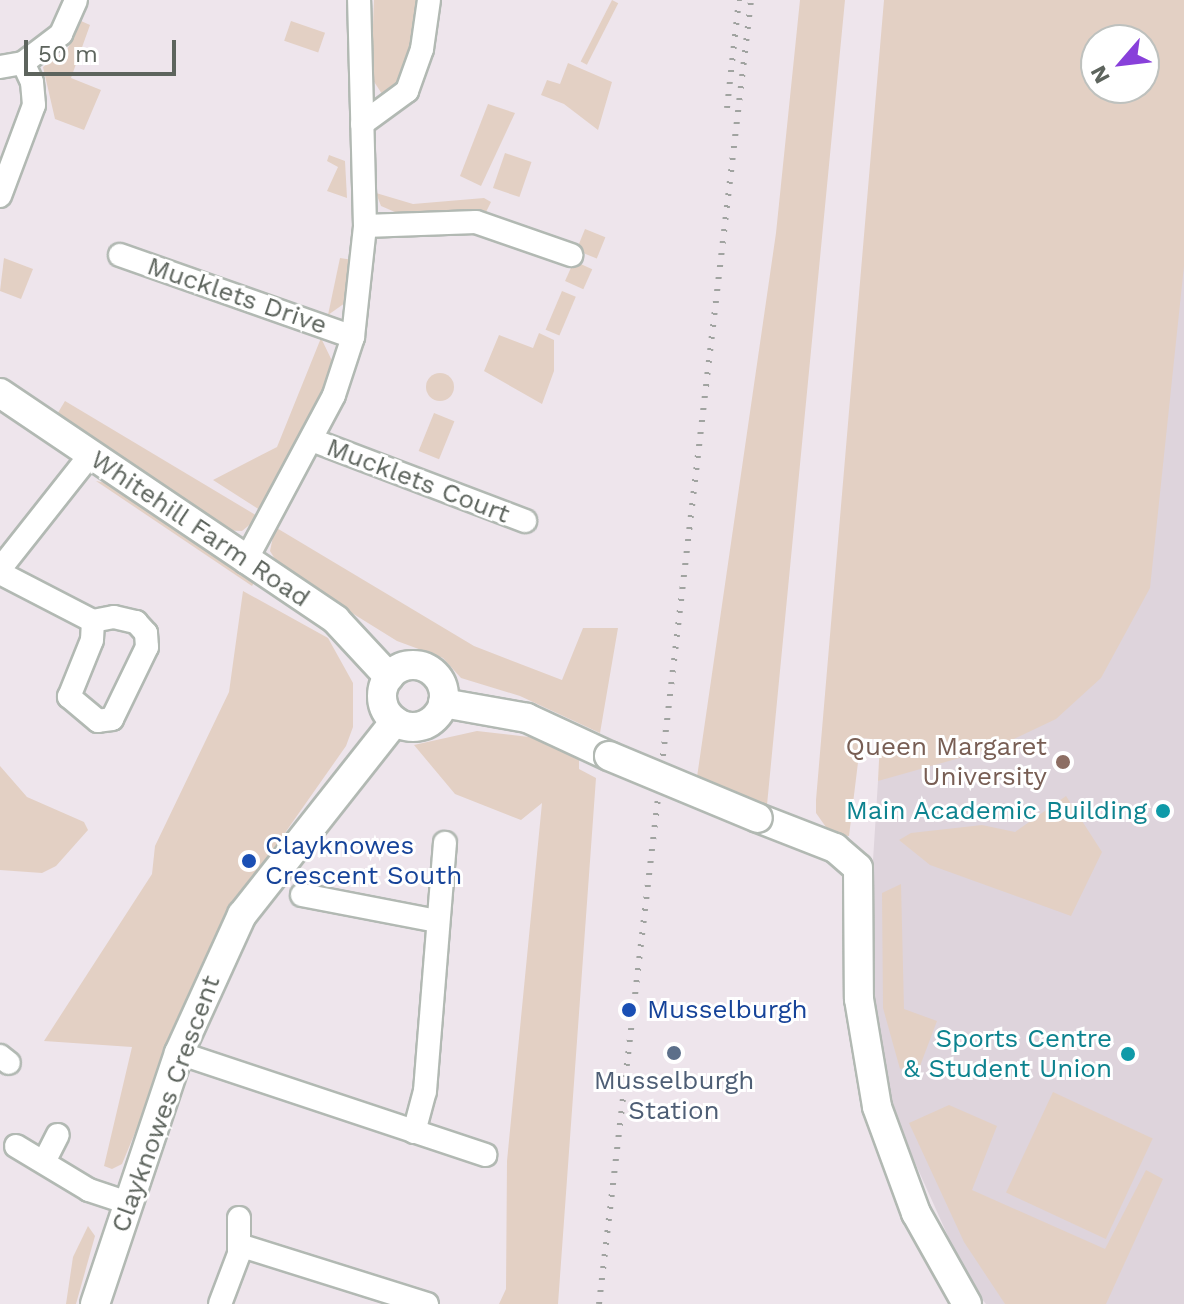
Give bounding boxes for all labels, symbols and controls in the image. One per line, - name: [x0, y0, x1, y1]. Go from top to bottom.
- scale bar: [28, 24, 180, 74]
- north arrow: [1080, 24, 1160, 104]
- text: 50 m: [38, 40, 98, 68]
- text: N: [1085, 61, 1115, 88]
- street label: Mucklets Drive: [143, 251, 331, 341]
- street label: Mucklets Court: [322, 432, 514, 530]
- street label: Whitehill Farm Road: [84, 444, 316, 614]
- place label: Queen Margaret University: [846, 731, 1047, 792]
- marker: Queen Margaret University: [1054, 753, 1072, 771]
- place label: Main Academic Building: [845, 795, 1147, 827]
- marker: Main Academic Building: [1154, 802, 1172, 820]
- place label: Clayknowes Crescent South: [265, 830, 462, 892]
- marker: Clayknowes Crescent South: [240, 852, 258, 870]
- street label: Clayknowes Crescent: [105, 971, 227, 1237]
- place label: Musselburgh: [647, 994, 808, 1026]
- marker: Musselburgh: [618, 999, 640, 1021]
- place label: Sports Centre & Student Union: [903, 1023, 1112, 1084]
- marker: Musselburgh Station: [665, 1044, 683, 1062]
- marker: Sports Centre & Student Union: [1119, 1045, 1137, 1063]
- place label: Musselburgh Station: [594, 1065, 754, 1126]

